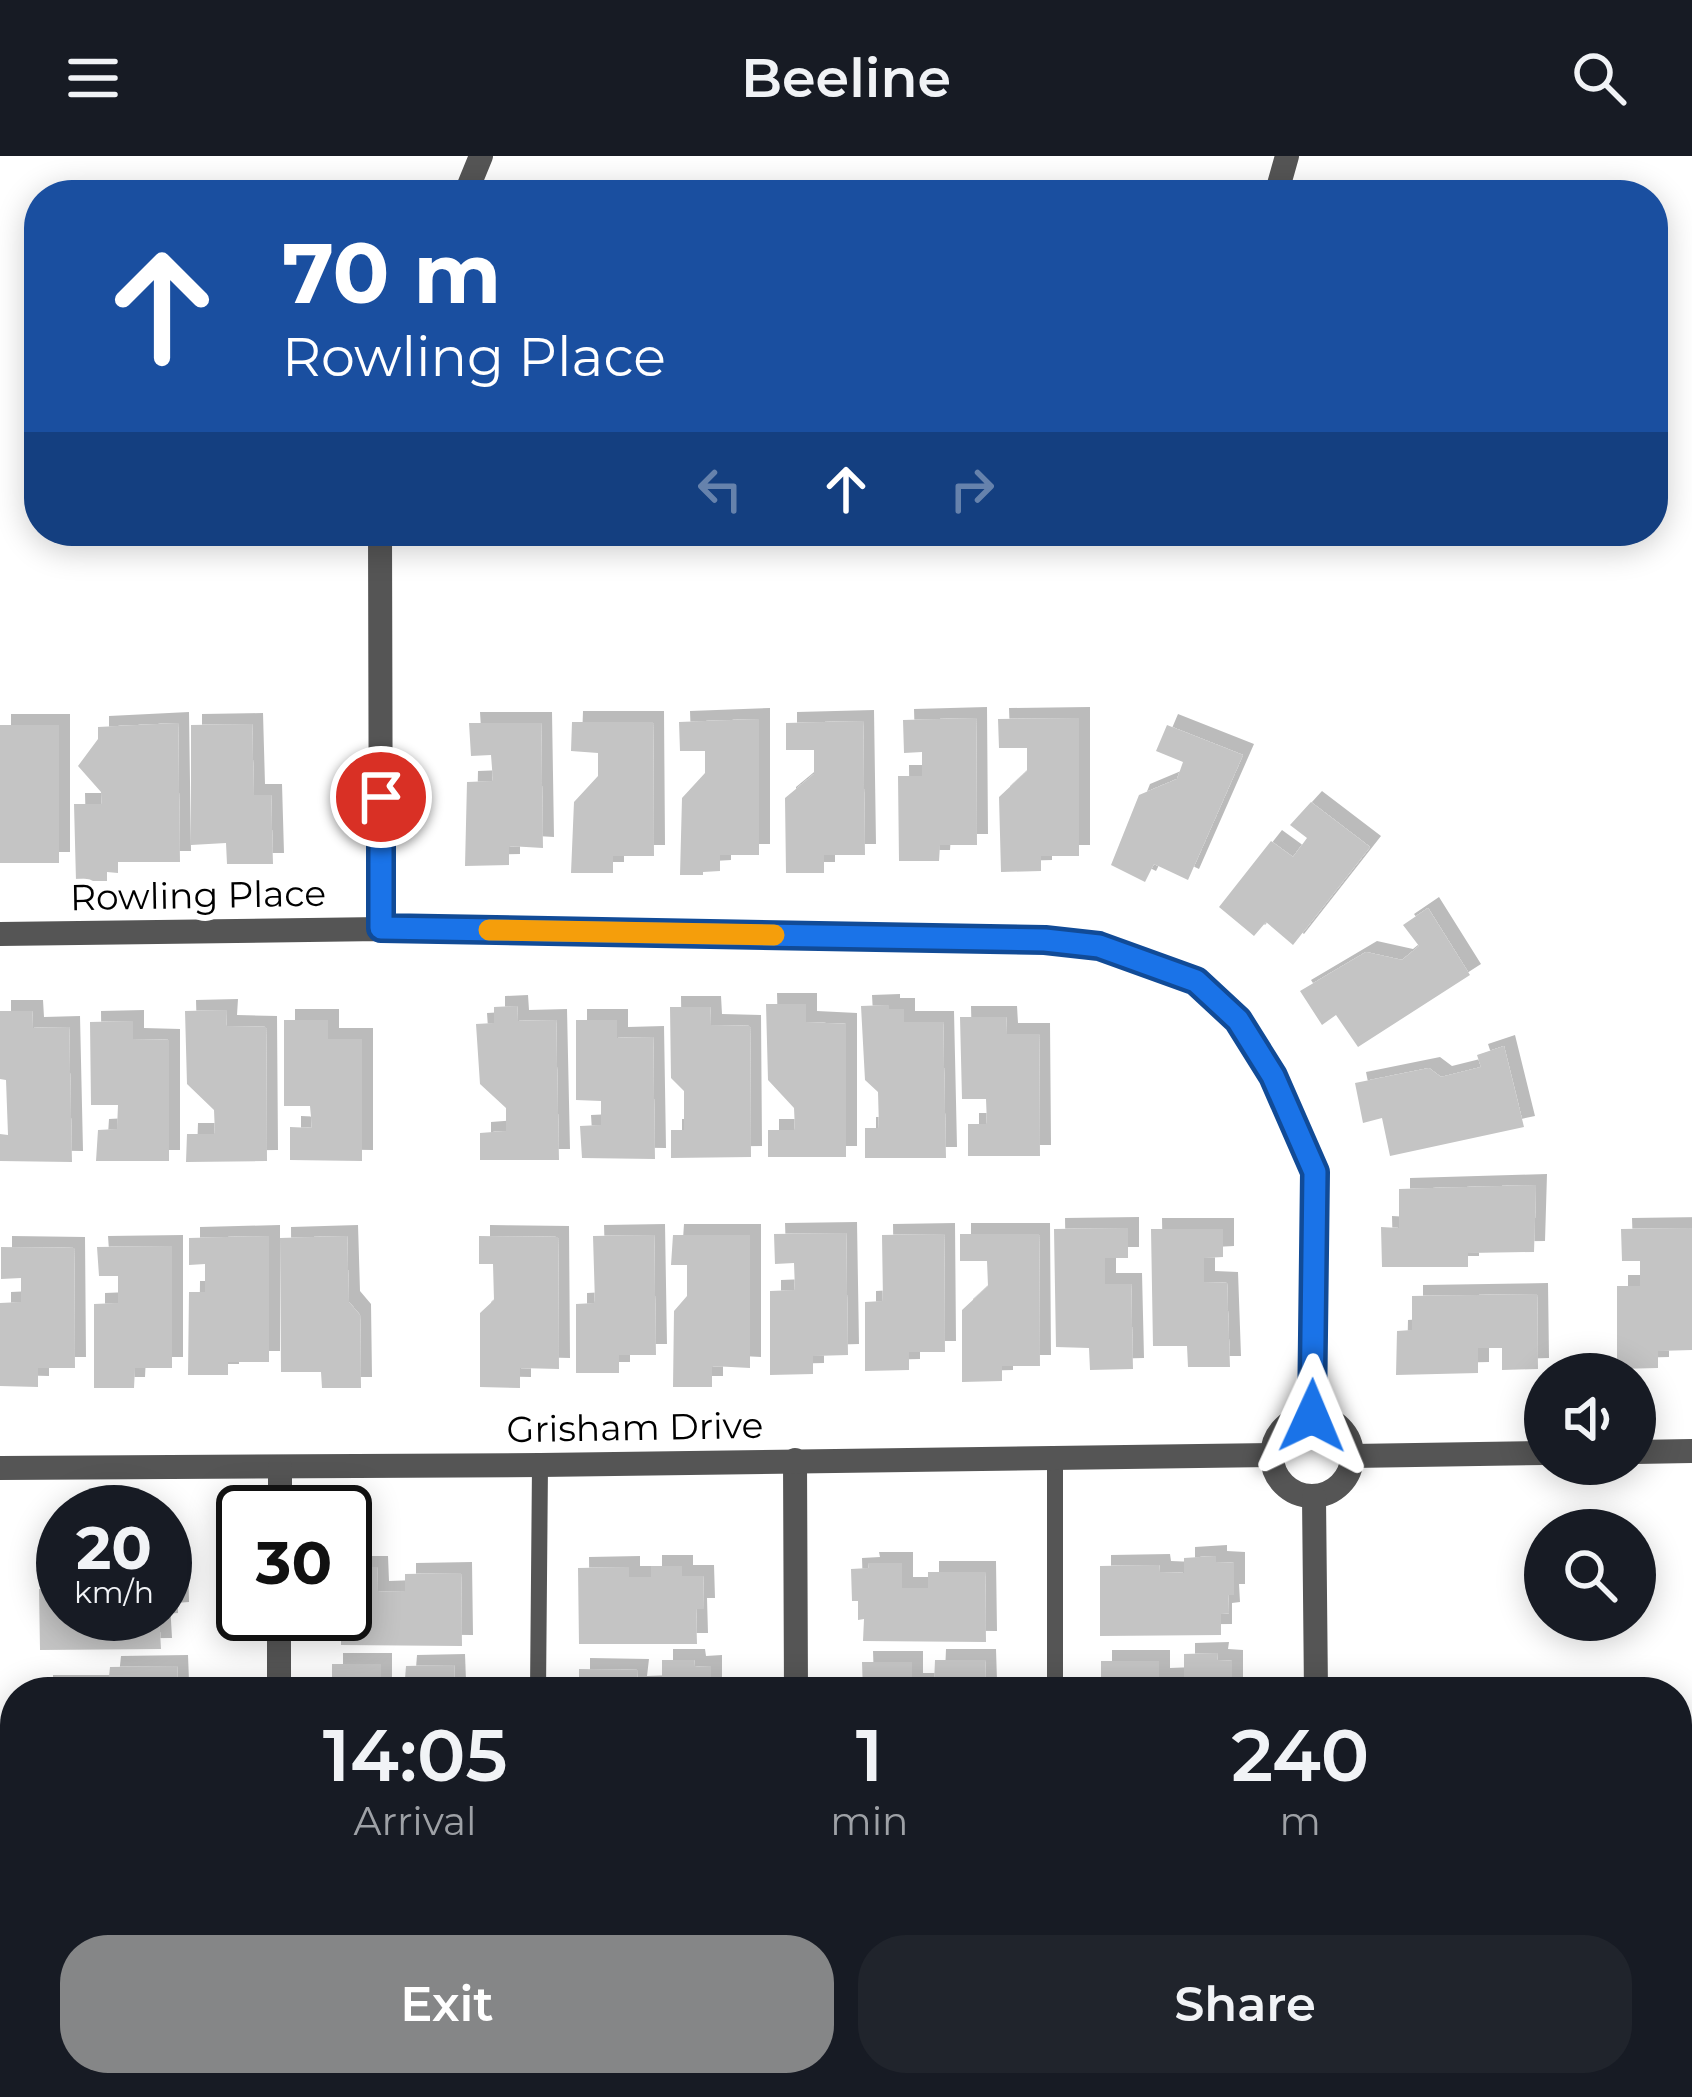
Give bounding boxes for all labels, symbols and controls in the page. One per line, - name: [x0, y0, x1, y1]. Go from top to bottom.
- icon: menu: [60, 45, 126, 111]
- text: Beeline: [741, 45, 951, 111]
- icon: search: [1566, 45, 1632, 111]
- text: 70 m: [282, 222, 501, 324]
- icon: ahead: [84, 228, 240, 384]
- text: Rowling Place: [282, 324, 666, 390]
- icon: left: [687, 456, 753, 522]
- icon: ahead: [813, 456, 879, 522]
- icon: right: [939, 456, 1005, 522]
- pin: [330, 746, 432, 848]
- icon: arrive: [348, 764, 414, 830]
- street label: Rowling Place: [70, 871, 326, 919]
- position arrow: [1249, 1353, 1375, 1479]
- map controls: [1524, 1353, 1656, 1641]
- button: sound: [1524, 1353, 1656, 1485]
- street label: Grisham Drive: [506, 1403, 764, 1451]
- speed limit sign: 30: [216, 1485, 372, 1641]
- button: search: [1524, 1509, 1656, 1641]
- text: 20: [76, 1511, 152, 1584]
- text: km/h: [74, 1574, 154, 1611]
- text: 14:05: [323, 1711, 508, 1799]
- text: 1: [856, 1711, 883, 1799]
- text: 240: [1231, 1711, 1369, 1799]
- text: Arrival: [354, 1797, 477, 1845]
- text: min: [830, 1797, 908, 1845]
- text: m: [1280, 1797, 1321, 1845]
- button: Exit: [60, 1935, 834, 2073]
- button: Share: [858, 1935, 1632, 2073]

